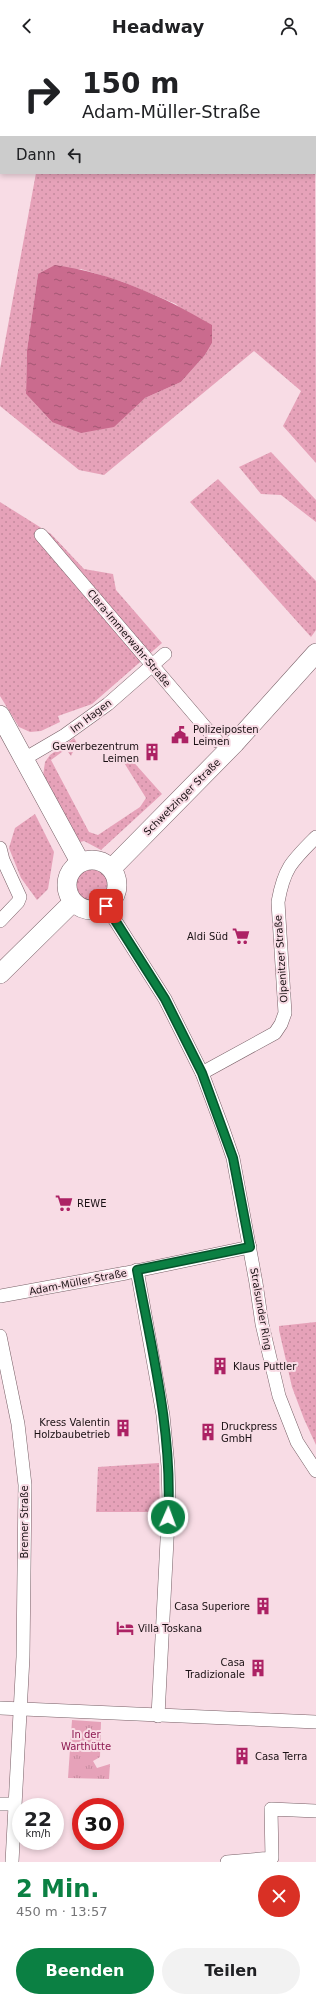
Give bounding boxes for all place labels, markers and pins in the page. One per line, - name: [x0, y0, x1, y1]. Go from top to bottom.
- place label: Polizeiposten Leimen: [193, 724, 259, 747]
- public building icon: Polizeiposten Leimen: [170, 725, 190, 745]
- place label: Gewerbezentrum Leimen: [52, 741, 139, 764]
- building icon: Gewerbezentrum Leimen: [142, 742, 162, 762]
- pin: [89, 889, 123, 923]
- supermarket icon: Aldi Süd: [231, 926, 251, 946]
- place label: Aldi Süd: [187, 931, 228, 942]
- supermarket icon: REWE: [54, 1193, 74, 1213]
- place label: REWE: [77, 1198, 106, 1209]
- building icon: Klaus Puttler: [210, 1356, 230, 1376]
- place label: Klaus Puttler: [233, 1361, 297, 1372]
- place label: Kress Valentin Holzbaubetrieb: [34, 1417, 110, 1440]
- building icon: Kress Valentin Holzbaubetrieb: [113, 1418, 133, 1438]
- place label: Druckpress GmbH: [221, 1421, 277, 1444]
- building icon: Druckpress GmbH: [198, 1422, 218, 1442]
- building icon: Casa Superiore: [253, 1596, 273, 1616]
- place label: Casa Superiore: [174, 1601, 250, 1612]
- hotel icon: Villa Toskana: [115, 1618, 135, 1638]
- place label: Villa Toskana: [138, 1623, 202, 1634]
- place label: Casa Tradizionale: [184, 1657, 245, 1680]
- building icon: Casa Tradizionale: [248, 1658, 268, 1678]
- building icon: Casa Terra: [232, 1746, 252, 1766]
- place label: Casa Terra: [255, 1751, 307, 1762]

